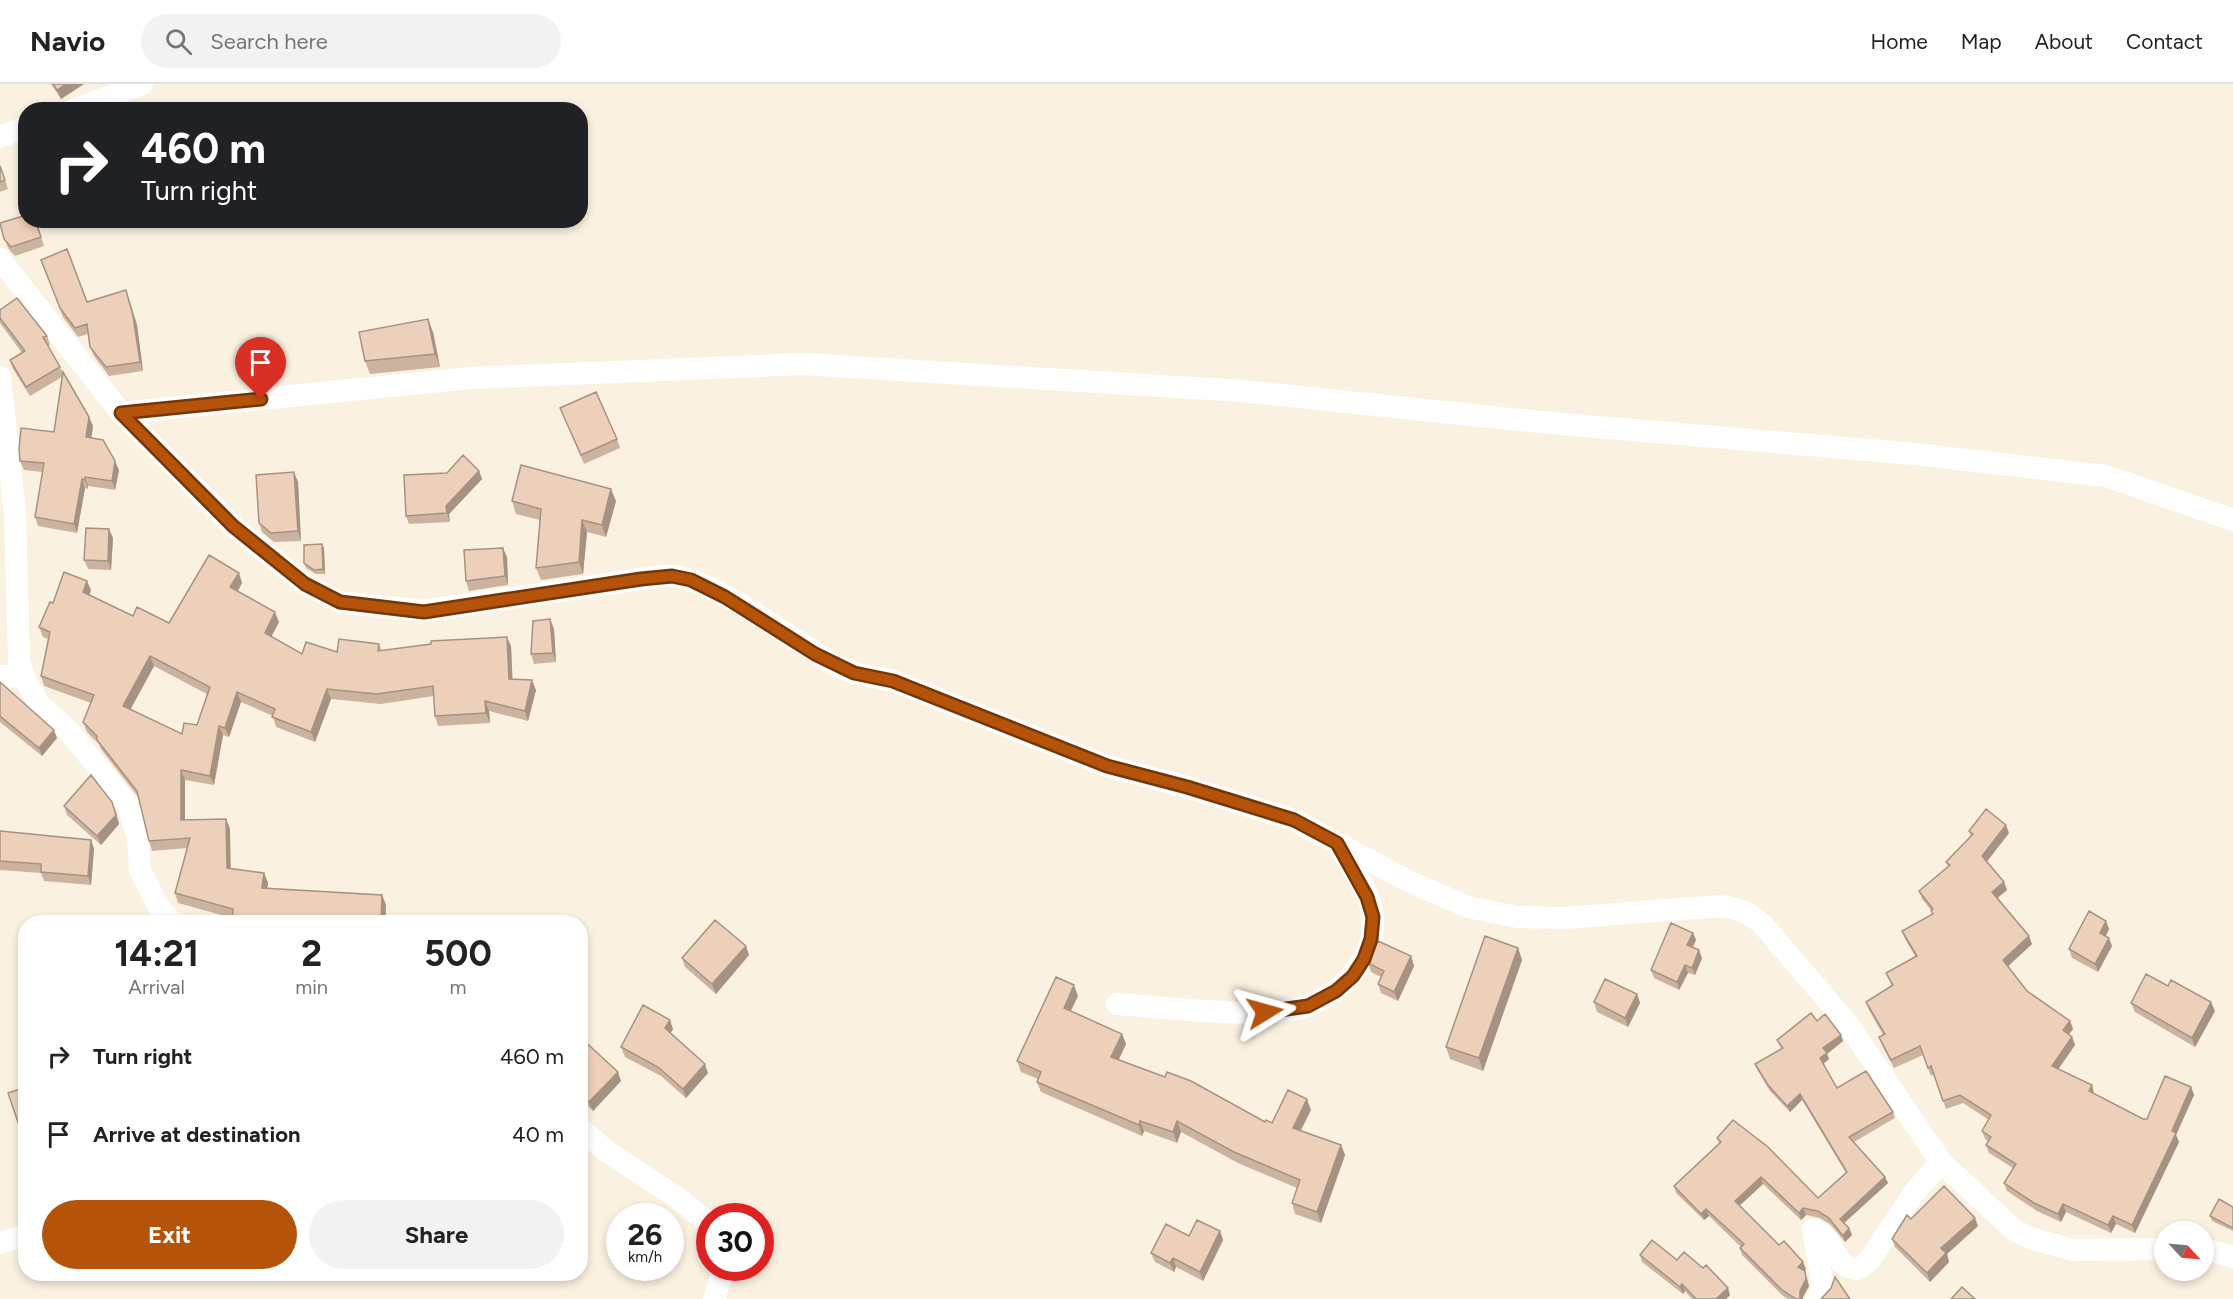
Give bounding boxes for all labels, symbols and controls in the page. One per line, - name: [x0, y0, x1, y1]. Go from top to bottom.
- search box: [141, 14, 561, 68]
- text: Navio: [30, 24, 105, 58]
- icon: search: [162, 25, 195, 58]
- text: Search here: [210, 28, 328, 55]
- text: Home: [1871, 29, 1928, 54]
- text: Map: [1961, 29, 2002, 54]
- text: About: [2035, 29, 2093, 54]
- text: Contact: [2126, 29, 2203, 54]
- text: 460 m: [141, 123, 266, 174]
- icon: right: [42, 126, 120, 204]
- text: Turn right: [141, 174, 257, 207]
- pin: [235, 337, 286, 399]
- icon: arrive: [244, 346, 277, 379]
- text: 14:21: [114, 932, 199, 975]
- text: 2: [301, 932, 322, 975]
- text: 500: [424, 932, 492, 975]
- text: Arrival: [128, 975, 185, 999]
- text: min: [295, 975, 328, 999]
- text: m: [449, 975, 467, 999]
- position arrow: [1233, 980, 1297, 1044]
- icon: right: [42, 1040, 75, 1073]
- text: Turn right: [93, 1043, 192, 1070]
- text: 460 m: [500, 1043, 564, 1070]
- icon: arrive: [42, 1118, 75, 1151]
- text: Arrive at destination: [93, 1121, 301, 1148]
- text: 40 m: [512, 1121, 564, 1148]
- button: Exit: [42, 1200, 297, 1269]
- button: Share: [309, 1200, 564, 1269]
- speed limit sign: 30: [696, 1203, 774, 1281]
- text: 26: [628, 1216, 662, 1253]
- north arrow: [2154, 1221, 2214, 1281]
- map controls: [2154, 1221, 2214, 1281]
- text: km/h: [628, 1248, 662, 1266]

